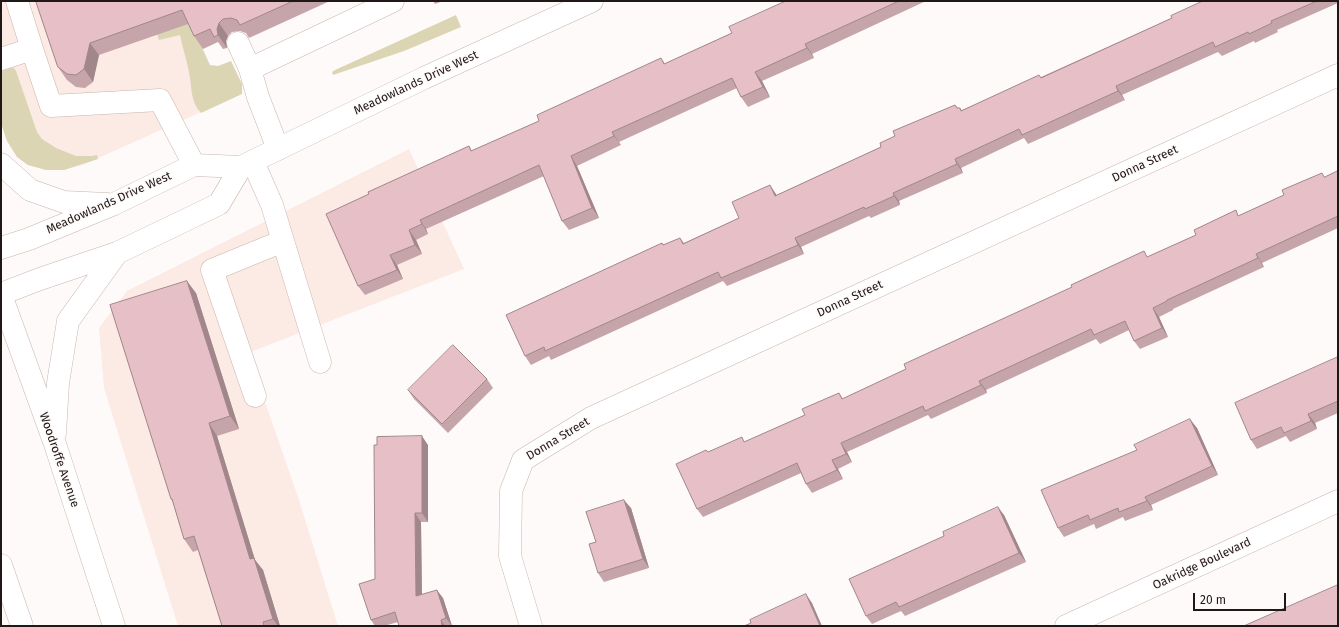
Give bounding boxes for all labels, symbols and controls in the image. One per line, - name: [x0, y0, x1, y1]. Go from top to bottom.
- street label: Meadowlands Drive West: [351, 48, 481, 118]
- street label: Donna Street: [1110, 142, 1180, 186]
- street label: Meadowlands Drive West: [44, 169, 174, 237]
- street label: Donna Street: [815, 277, 885, 321]
- street label: Woodroffe Avenue: [36, 411, 82, 509]
- street label: Donna Street: [524, 415, 592, 463]
- street label: Oakridge Boulevard: [1151, 535, 1253, 593]
- scale bar: [1195, 585, 1288, 611]
- text: 20 m: [1200, 593, 1226, 607]

